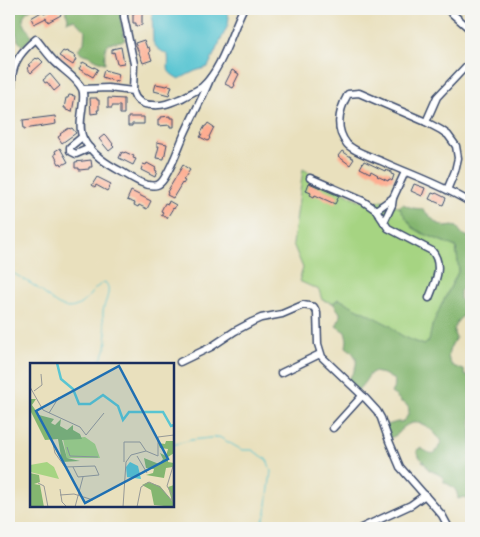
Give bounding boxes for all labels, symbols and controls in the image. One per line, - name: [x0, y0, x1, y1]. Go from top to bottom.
- inset map: [30, 363, 174, 507]

